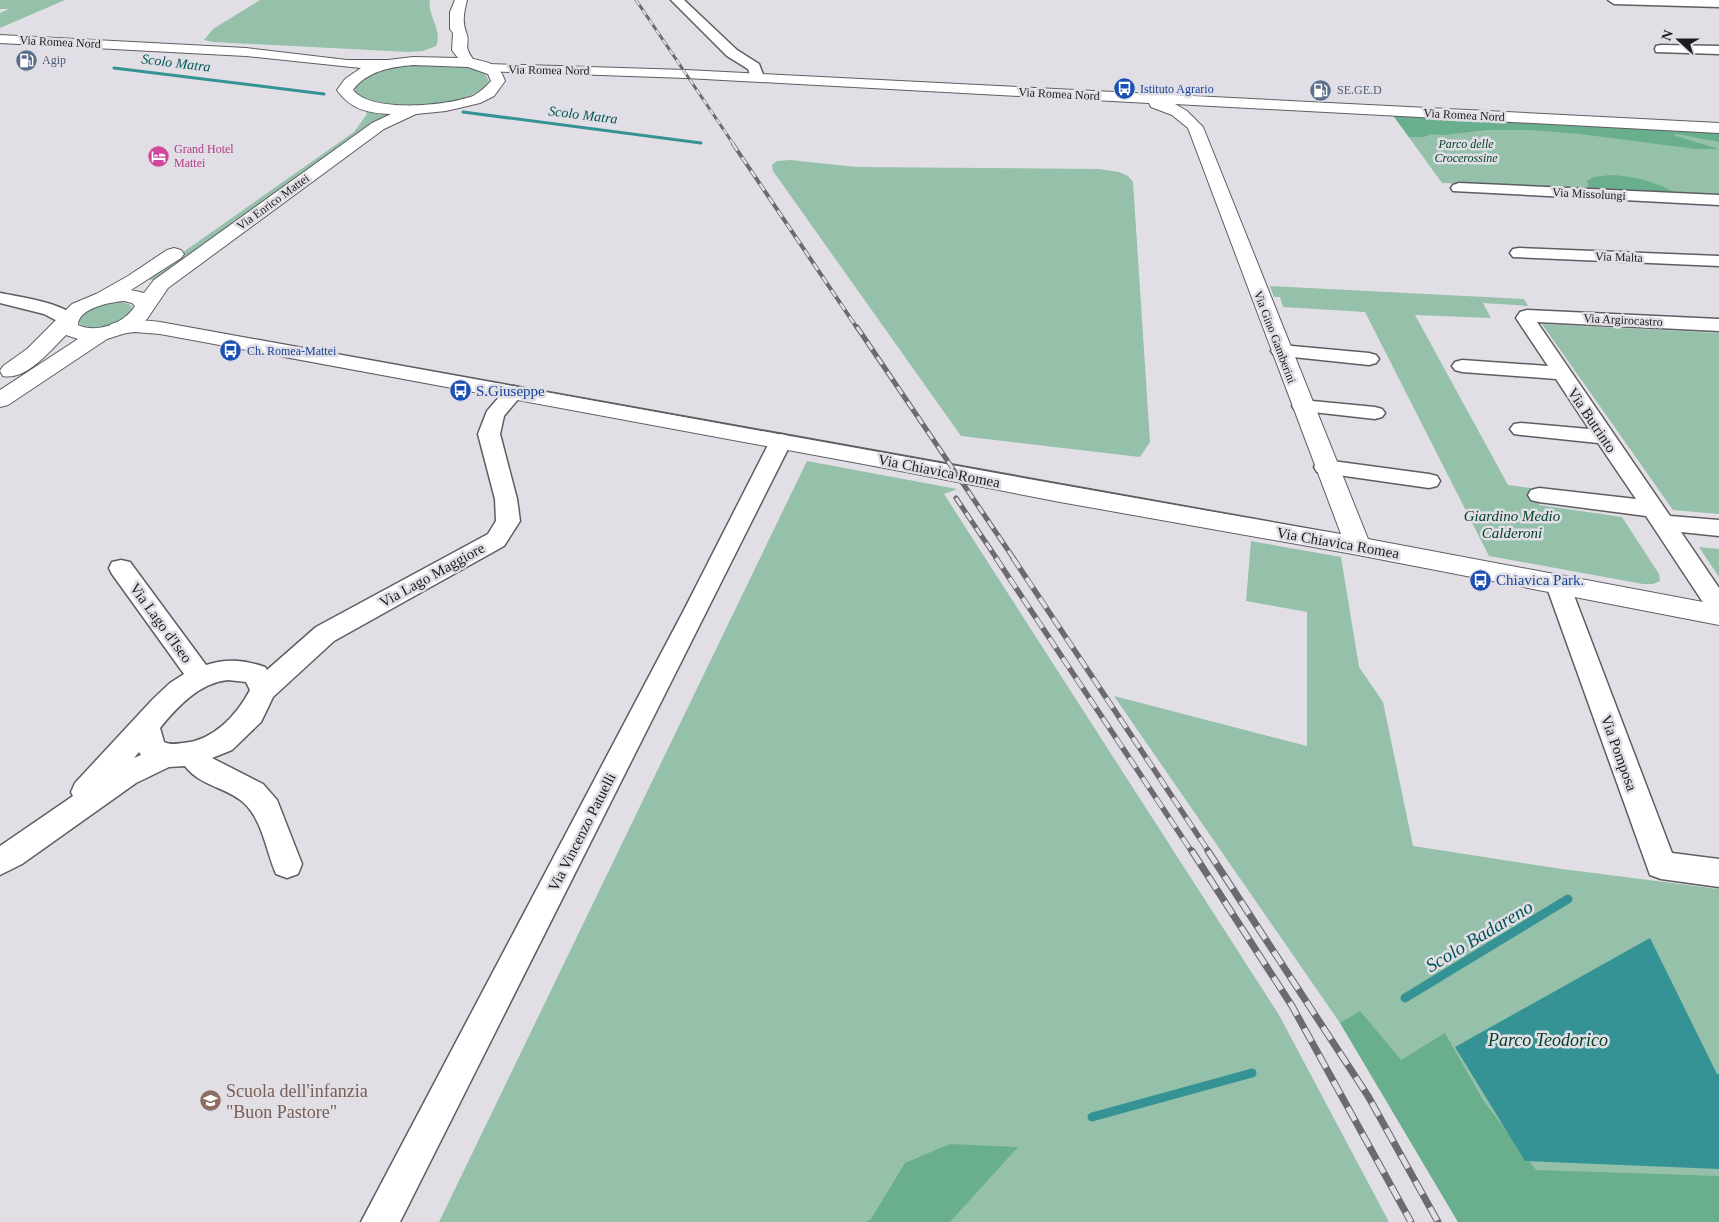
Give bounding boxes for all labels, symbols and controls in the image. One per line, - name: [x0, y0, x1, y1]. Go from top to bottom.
- north arrow: [1654, 15, 1704, 65]
- text: N: [1659, 28, 1676, 43]
- street label: Via Romea Nord: [19, 33, 101, 51]
- fuel station icon: Agip: [14, 48, 38, 72]
- water label: Scolo Matra: [141, 51, 211, 75]
- place label: Agip: [42, 53, 66, 67]
- street label: Via Romea Nord: [508, 62, 590, 78]
- bus stop icon: Istituto Agrario: [1112, 77, 1136, 101]
- fuel station icon: SE.GE.D: [1309, 78, 1333, 102]
- place label: Istituto Agrario: [1140, 82, 1214, 96]
- place label: SE.GE.D: [1337, 83, 1382, 97]
- street label: Via Romea Nord: [1018, 85, 1100, 103]
- water label: Scolo Matra: [548, 103, 618, 127]
- street label: Via Romea Nord: [1423, 106, 1505, 124]
- park label: Parco delle Crocerossine: [1434, 137, 1498, 165]
- place label: Grand Hotel Mattei: [174, 142, 234, 170]
- hotel icon: Grand Hotel Mattei: [146, 144, 170, 168]
- street label: Via Enrico Mattei: [234, 171, 312, 233]
- street label: Via Missolungi: [1552, 185, 1627, 203]
- street label: Via Malta: [1595, 249, 1644, 265]
- street label: Via Gino Gamberini: [1251, 289, 1299, 386]
- street label: Via Argirocastro: [1583, 311, 1663, 329]
- bus stop icon: Ch. Romea-Mattei: [219, 339, 243, 363]
- place label: Ch. Romea-Mattei: [247, 344, 337, 358]
- bus stop icon: S.Giuseppe: [448, 379, 472, 403]
- place label: S.Giuseppe: [476, 383, 545, 399]
- street label: Via Butrinto: [1565, 385, 1619, 455]
- street label: Via Chiavica Romea: [877, 451, 1002, 491]
- park label: Giardino Medio Calderoni: [1464, 508, 1561, 541]
- street label: Via Chiavica Romea: [1276, 524, 1401, 562]
- street label: Via Lago Maggiore: [377, 539, 488, 610]
- bus stop icon: Chiavica Park.: [1468, 568, 1492, 592]
- place label: Chiavica Park.: [1496, 572, 1584, 588]
- street label: Via Lago d'Iseo: [127, 580, 195, 666]
- street label: Via Pomposa: [1598, 713, 1640, 793]
- street label: Via Vincenzo Patuelli: [545, 770, 619, 894]
- water label: Scolo Badareno: [1422, 896, 1536, 976]
- park label: Parco Teodorico: [1487, 1030, 1608, 1050]
- place label: Scuola dell'infanzia "Buon Pastore": [226, 1081, 368, 1122]
- school or university icon: Scuola dell'infanzia "Buon Pastore": [198, 1089, 222, 1113]

